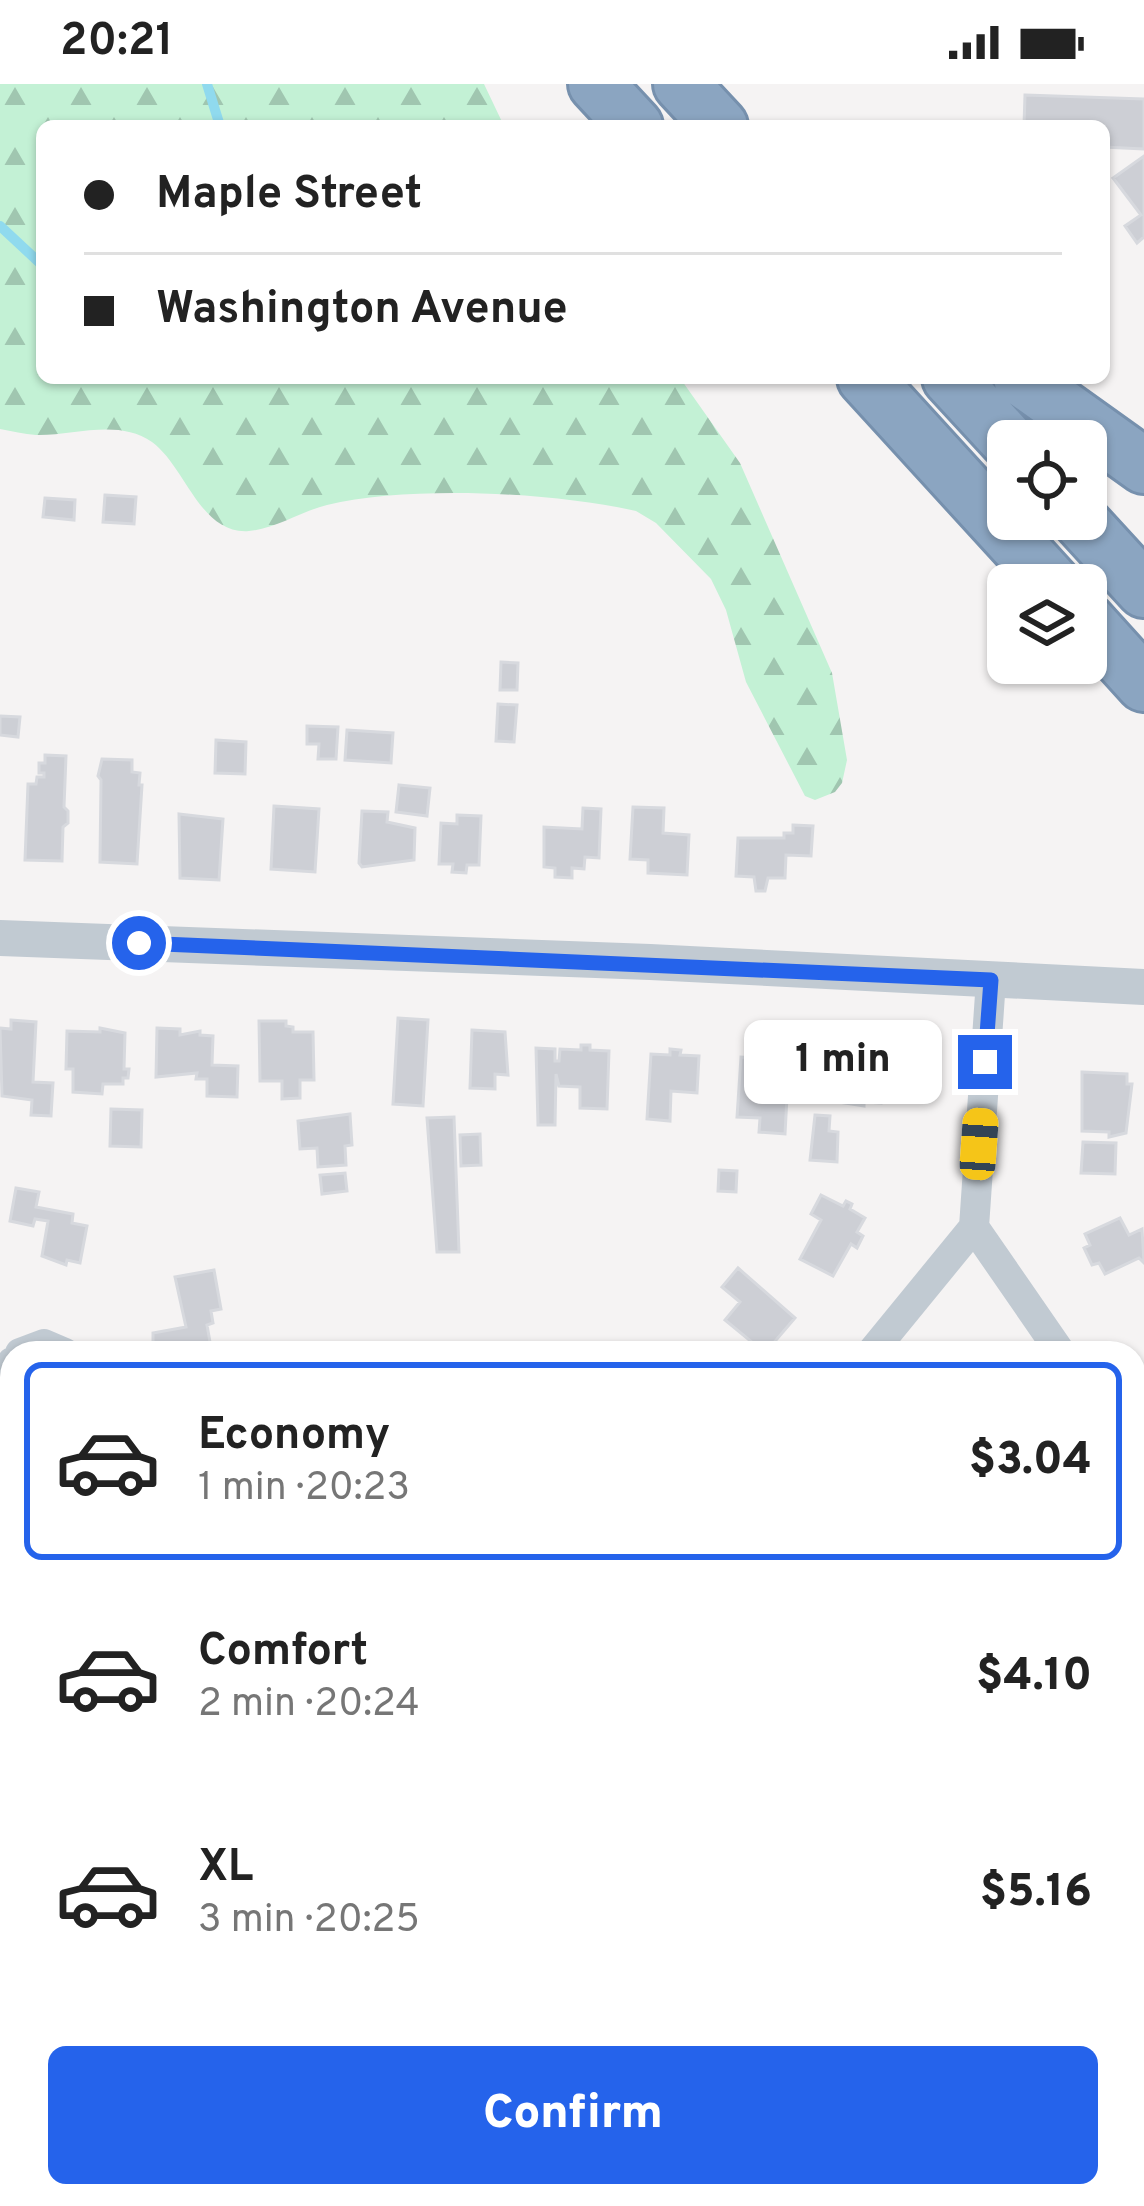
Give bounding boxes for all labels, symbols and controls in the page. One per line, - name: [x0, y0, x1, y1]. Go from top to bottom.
- text: 20:21: [60, 14, 174, 71]
- text: Maple Street: [156, 167, 422, 224]
- text: Washington Avenue: [156, 282, 568, 339]
- map controls: [987, 420, 1107, 684]
- button: locate: [987, 420, 1107, 540]
- button: layers: [987, 564, 1107, 684]
- route start: [112, 916, 166, 970]
- callout: 1 min: [745, 1020, 943, 1104]
- route end: [958, 1035, 1012, 1089]
- text: 1 min: [795, 1037, 891, 1086]
- car: [959, 1107, 999, 1181]
- icon: car: [54, 1407, 162, 1515]
- text: Economy: [198, 1408, 390, 1465]
- text: $3.04: [969, 1433, 1092, 1490]
- text: 1 min · 20:23: [198, 1465, 410, 1514]
- icon: car: [54, 1623, 162, 1731]
- text: Comfort: [198, 1624, 368, 1681]
- text: $4.10: [976, 1649, 1092, 1706]
- text: 2 min · 20:24: [198, 1681, 420, 1730]
- icon: car: [54, 1839, 162, 1947]
- text: XL: [198, 1840, 253, 1897]
- text: $5.16: [980, 1865, 1092, 1922]
- text: 3 min · 20:25: [198, 1897, 420, 1946]
- button: Confirm: [48, 2046, 1098, 2184]

